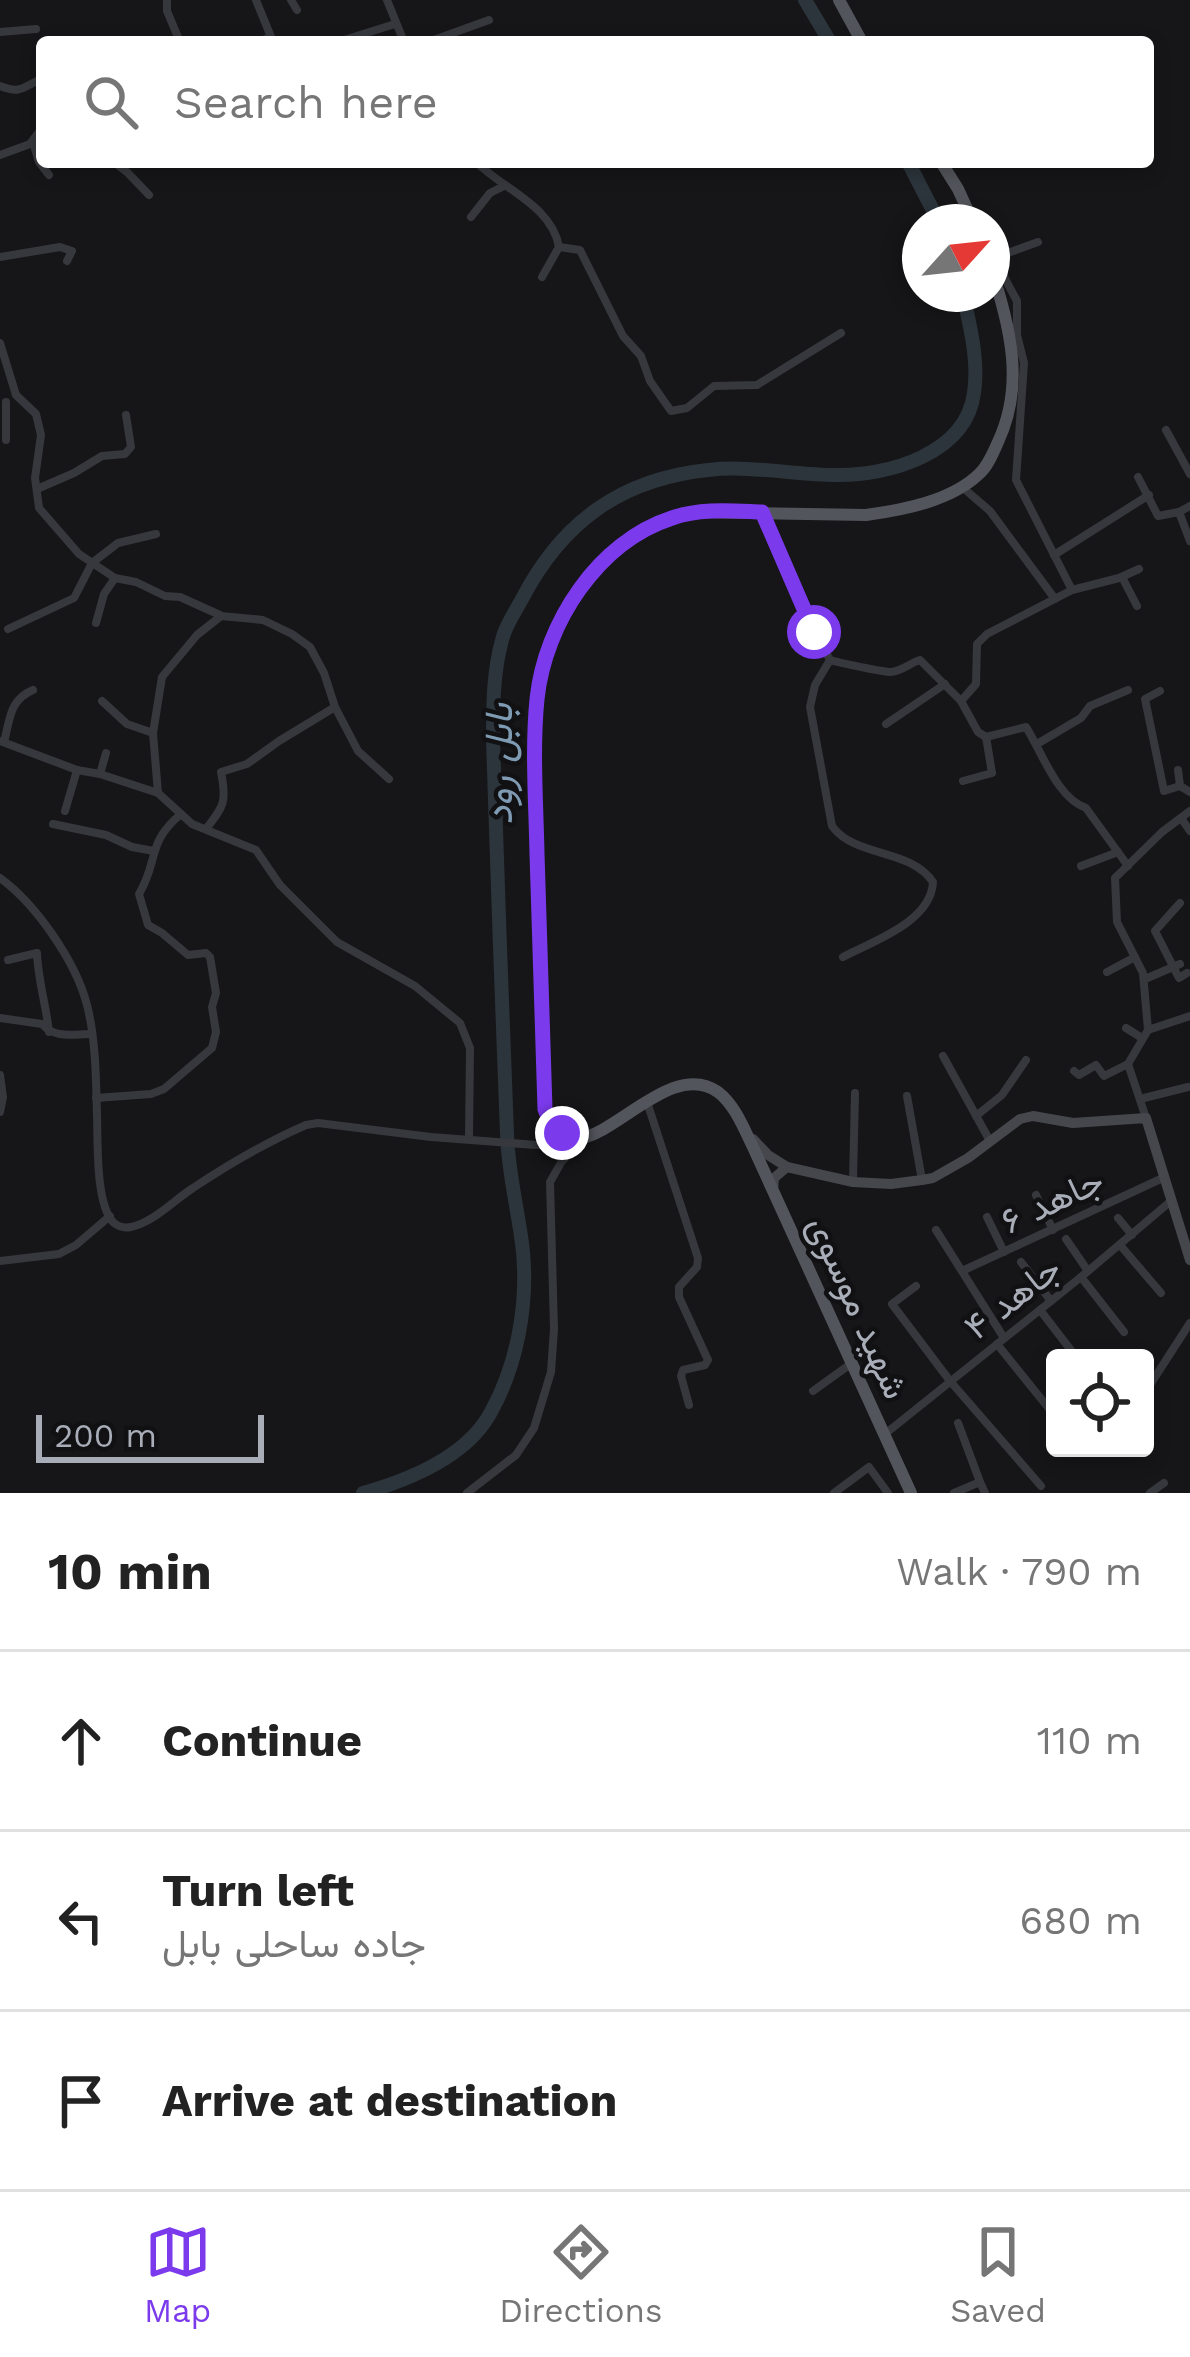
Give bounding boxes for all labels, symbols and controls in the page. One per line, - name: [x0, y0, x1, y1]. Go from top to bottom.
- search box: [36, 36, 1154, 168]
- icon: search: [78, 69, 144, 135]
- text: Search here: [174, 76, 438, 129]
- north arrow: [902, 204, 1010, 312]
- route start: [787, 605, 841, 659]
- water label: بابل رود: [476, 702, 523, 825]
- route end: [535, 1106, 589, 1160]
- street label: جاهد ۶: [995, 1159, 1110, 1243]
- street label: شهید موسوی: [798, 1209, 917, 1406]
- street label: جاهد ۴: [956, 1247, 1069, 1348]
- map controls: [1046, 1349, 1154, 1457]
- button: locate: [1046, 1349, 1154, 1457]
- scale bar: [36, 1409, 264, 1462]
- text: 200 m: [54, 1416, 157, 1455]
- text: 10 min: [48, 1542, 212, 1601]
- text: Walk · 790 m: [896, 1549, 1142, 1594]
- icon: ahead: [48, 1708, 114, 1774]
- text: Continue: [162, 1714, 362, 1767]
- text: 110 m: [1037, 1718, 1142, 1763]
- text: Turn left: [162, 1864, 354, 1917]
- icon: left: [48, 1888, 114, 1954]
- text: 680 m: [1020, 1898, 1142, 1943]
- text: جاده ساحلی بابل: [162, 1921, 426, 1966]
- icon: arrive: [48, 2068, 114, 2134]
- text: Arrive at destination: [162, 2074, 617, 2127]
- tab: Map: [144, 2219, 211, 2330]
- tab: Directions: [499, 2219, 662, 2330]
- tab: Saved: [950, 2219, 1046, 2330]

